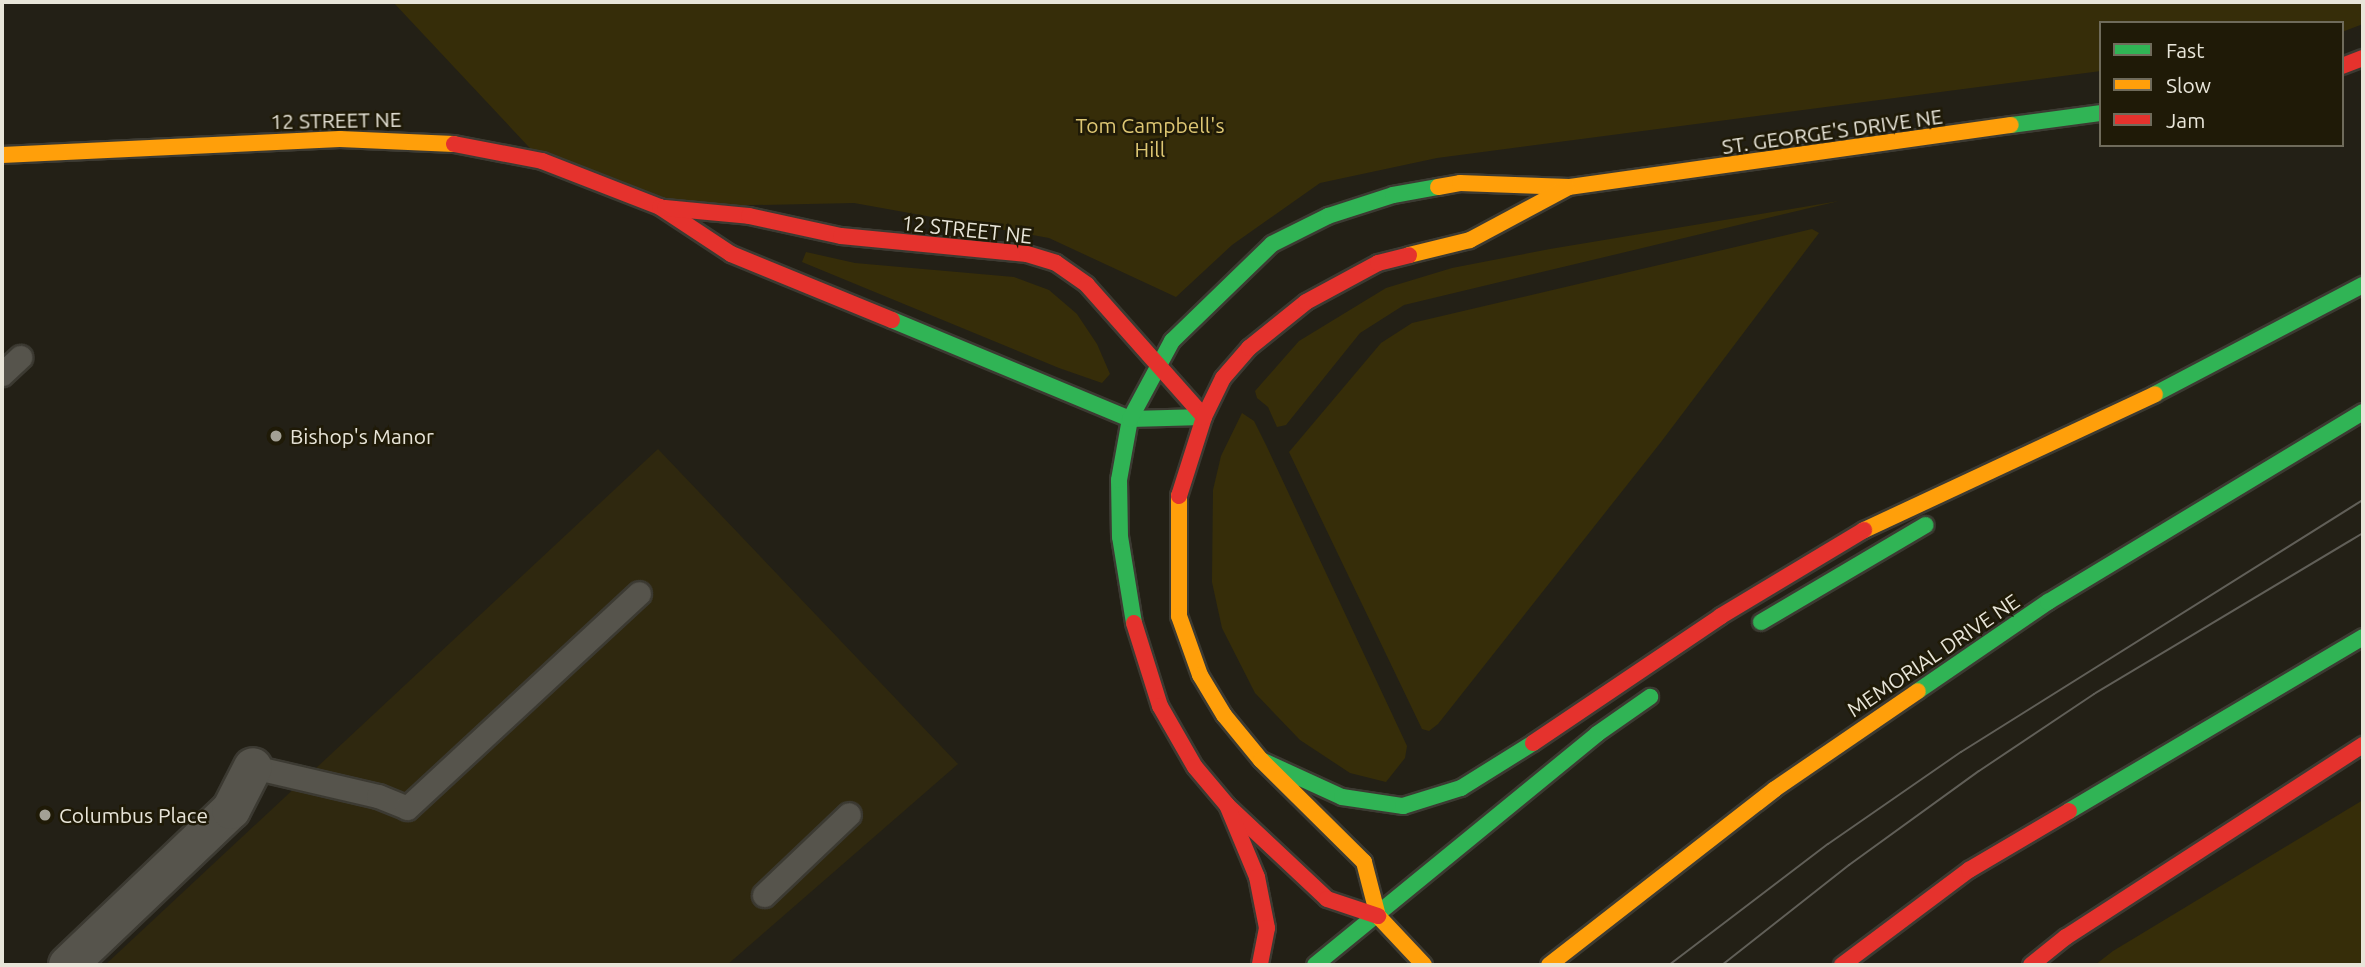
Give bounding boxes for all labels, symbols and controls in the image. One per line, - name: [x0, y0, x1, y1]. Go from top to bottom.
- legend: [2099, 21, 2344, 147]
- text: Fast: [2166, 38, 2204, 62]
- text: Slow: [2166, 73, 2211, 97]
- street label: ST. GEORGE'S DRIVE NE: [1720, 103, 1944, 159]
- street label: 12 STREET NE: [270, 106, 402, 134]
- text: Jam: [2166, 108, 2205, 132]
- park label: Tom Campbell's Hill: [1075, 112, 1225, 162]
- street label: 12 STREET NE: [901, 210, 1033, 248]
- place label: Bishop's Manor: [290, 423, 434, 449]
- marker: Bishop's Manor: [268, 428, 284, 444]
- street label: MEMORIAL DRIVE NE: [1842, 588, 2024, 722]
- place label: Columbus Place: [59, 802, 208, 828]
- marker: Columbus Place: [37, 807, 53, 823]

